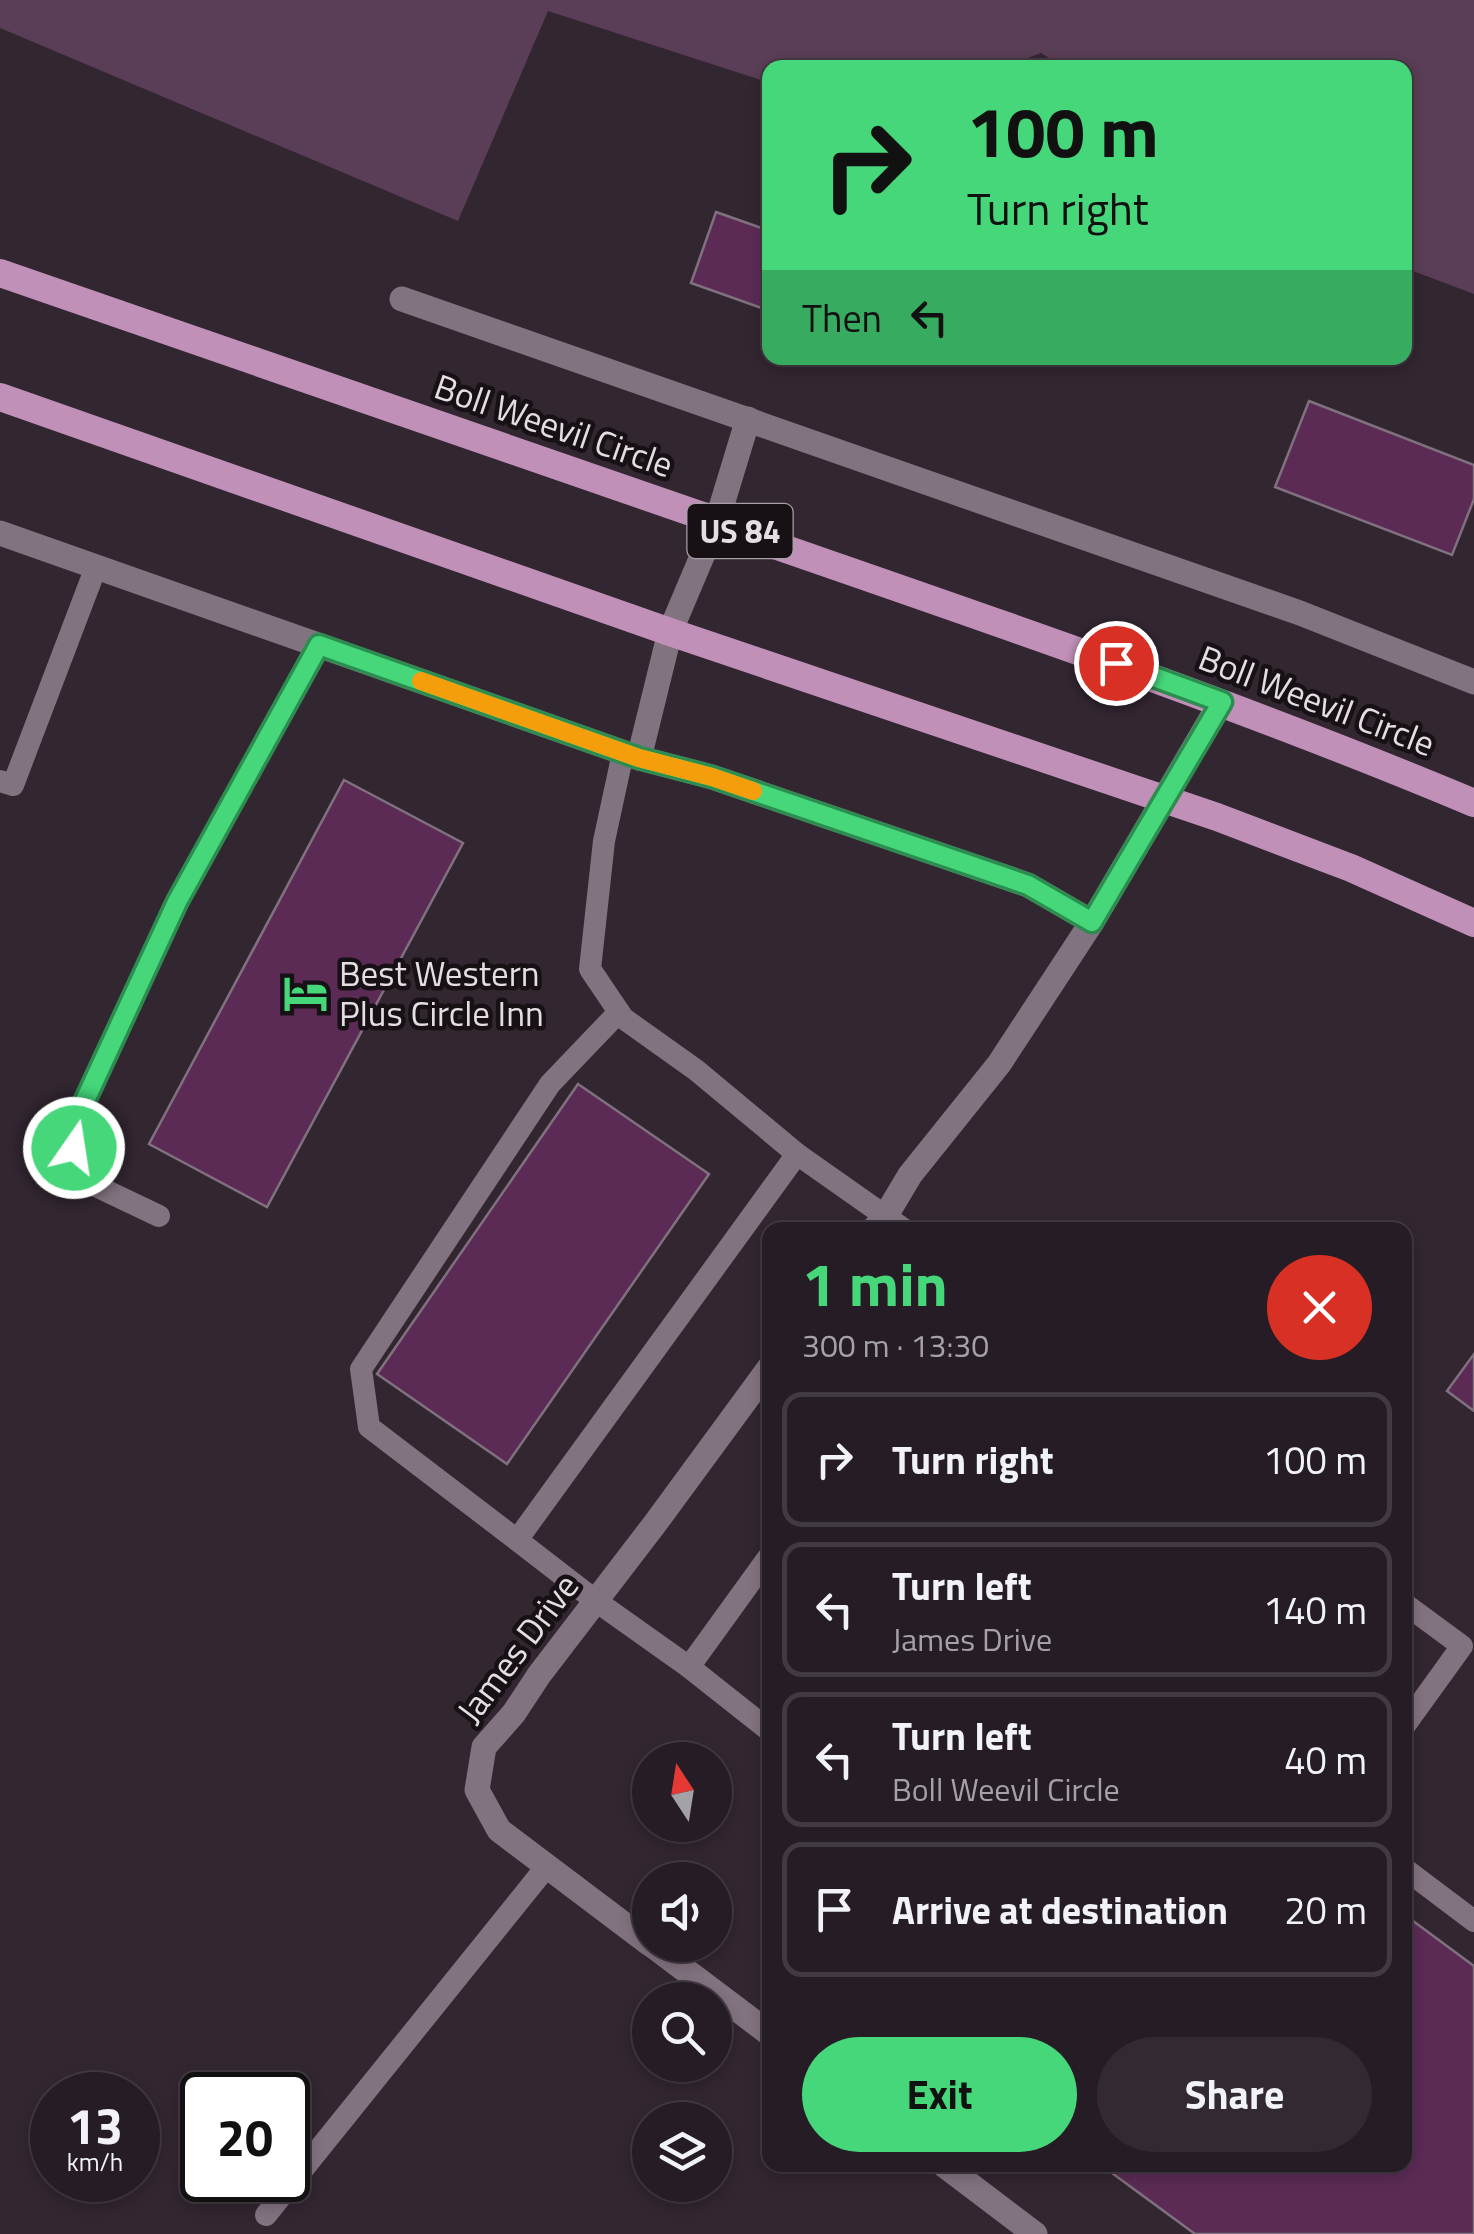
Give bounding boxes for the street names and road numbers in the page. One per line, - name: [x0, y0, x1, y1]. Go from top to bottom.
- street label: Boll Weevil Circle: [427, 359, 681, 491]
- road number: US 84: [688, 504, 792, 558]
- street label: Boll Weevil Circle: [1191, 630, 1443, 770]
- street label: James Drive: [443, 1562, 591, 1734]

